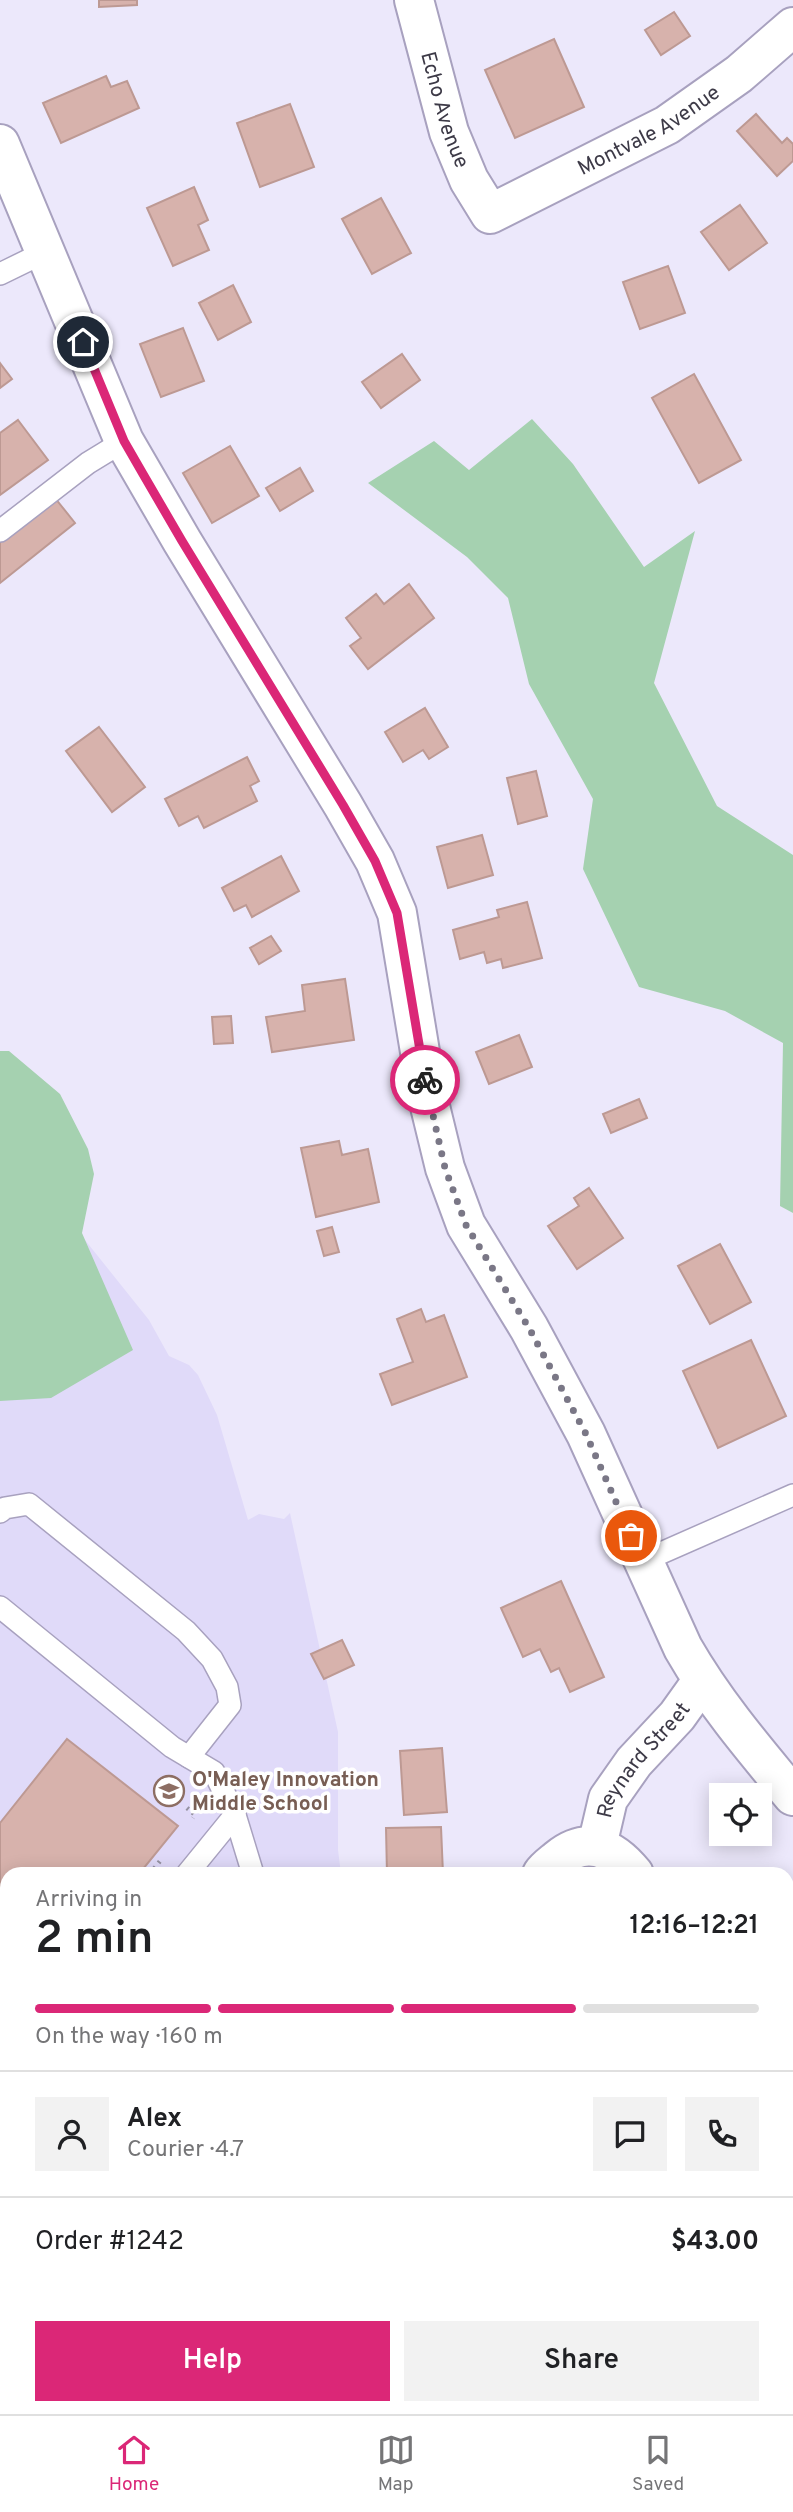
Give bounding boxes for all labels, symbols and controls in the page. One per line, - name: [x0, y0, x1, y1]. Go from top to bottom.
- street label: Echo Avenue: [413, 49, 475, 173]
- street label: Montvale Avenue: [573, 80, 726, 183]
- pin: [53, 312, 113, 372]
- icon: home: [64, 323, 102, 361]
- courier: [390, 1045, 460, 1115]
- icon: bike: [406, 1061, 444, 1099]
- pin: [601, 1506, 661, 1566]
- icon: bag: [612, 1517, 650, 1555]
- street label: Reynard Street: [592, 1698, 697, 1821]
- place label: O'Maley Innovation Middle School: [192, 1767, 379, 1818]
- school or university icon: O'Maley Innovation Middle School: [152, 1774, 186, 1808]
- map controls: [709, 1783, 772, 1846]
- button: locate: [709, 1783, 772, 1846]
- text: Arriving in: [35, 1886, 142, 1915]
- text: 12:16–12:21: [629, 1910, 759, 1943]
- text: 2 min: [35, 1911, 154, 1970]
- text: On the way · 160 m: [35, 2023, 223, 2052]
- button: person: [35, 2097, 109, 2171]
- button: chat: [593, 2097, 667, 2171]
- button: phone: [685, 2097, 759, 2171]
- text: Alex: [127, 2103, 182, 2136]
- text: Courier · 4.7: [127, 2136, 244, 2165]
- text: Order #1242: [35, 2226, 184, 2259]
- text: $43.00: [671, 2226, 759, 2259]
- button: Help: [35, 2321, 390, 2401]
- button: Share: [404, 2321, 759, 2401]
- tab: Home: [109, 2431, 159, 2497]
- tab: Map: [377, 2431, 415, 2497]
- tab: Saved: [632, 2431, 684, 2497]

